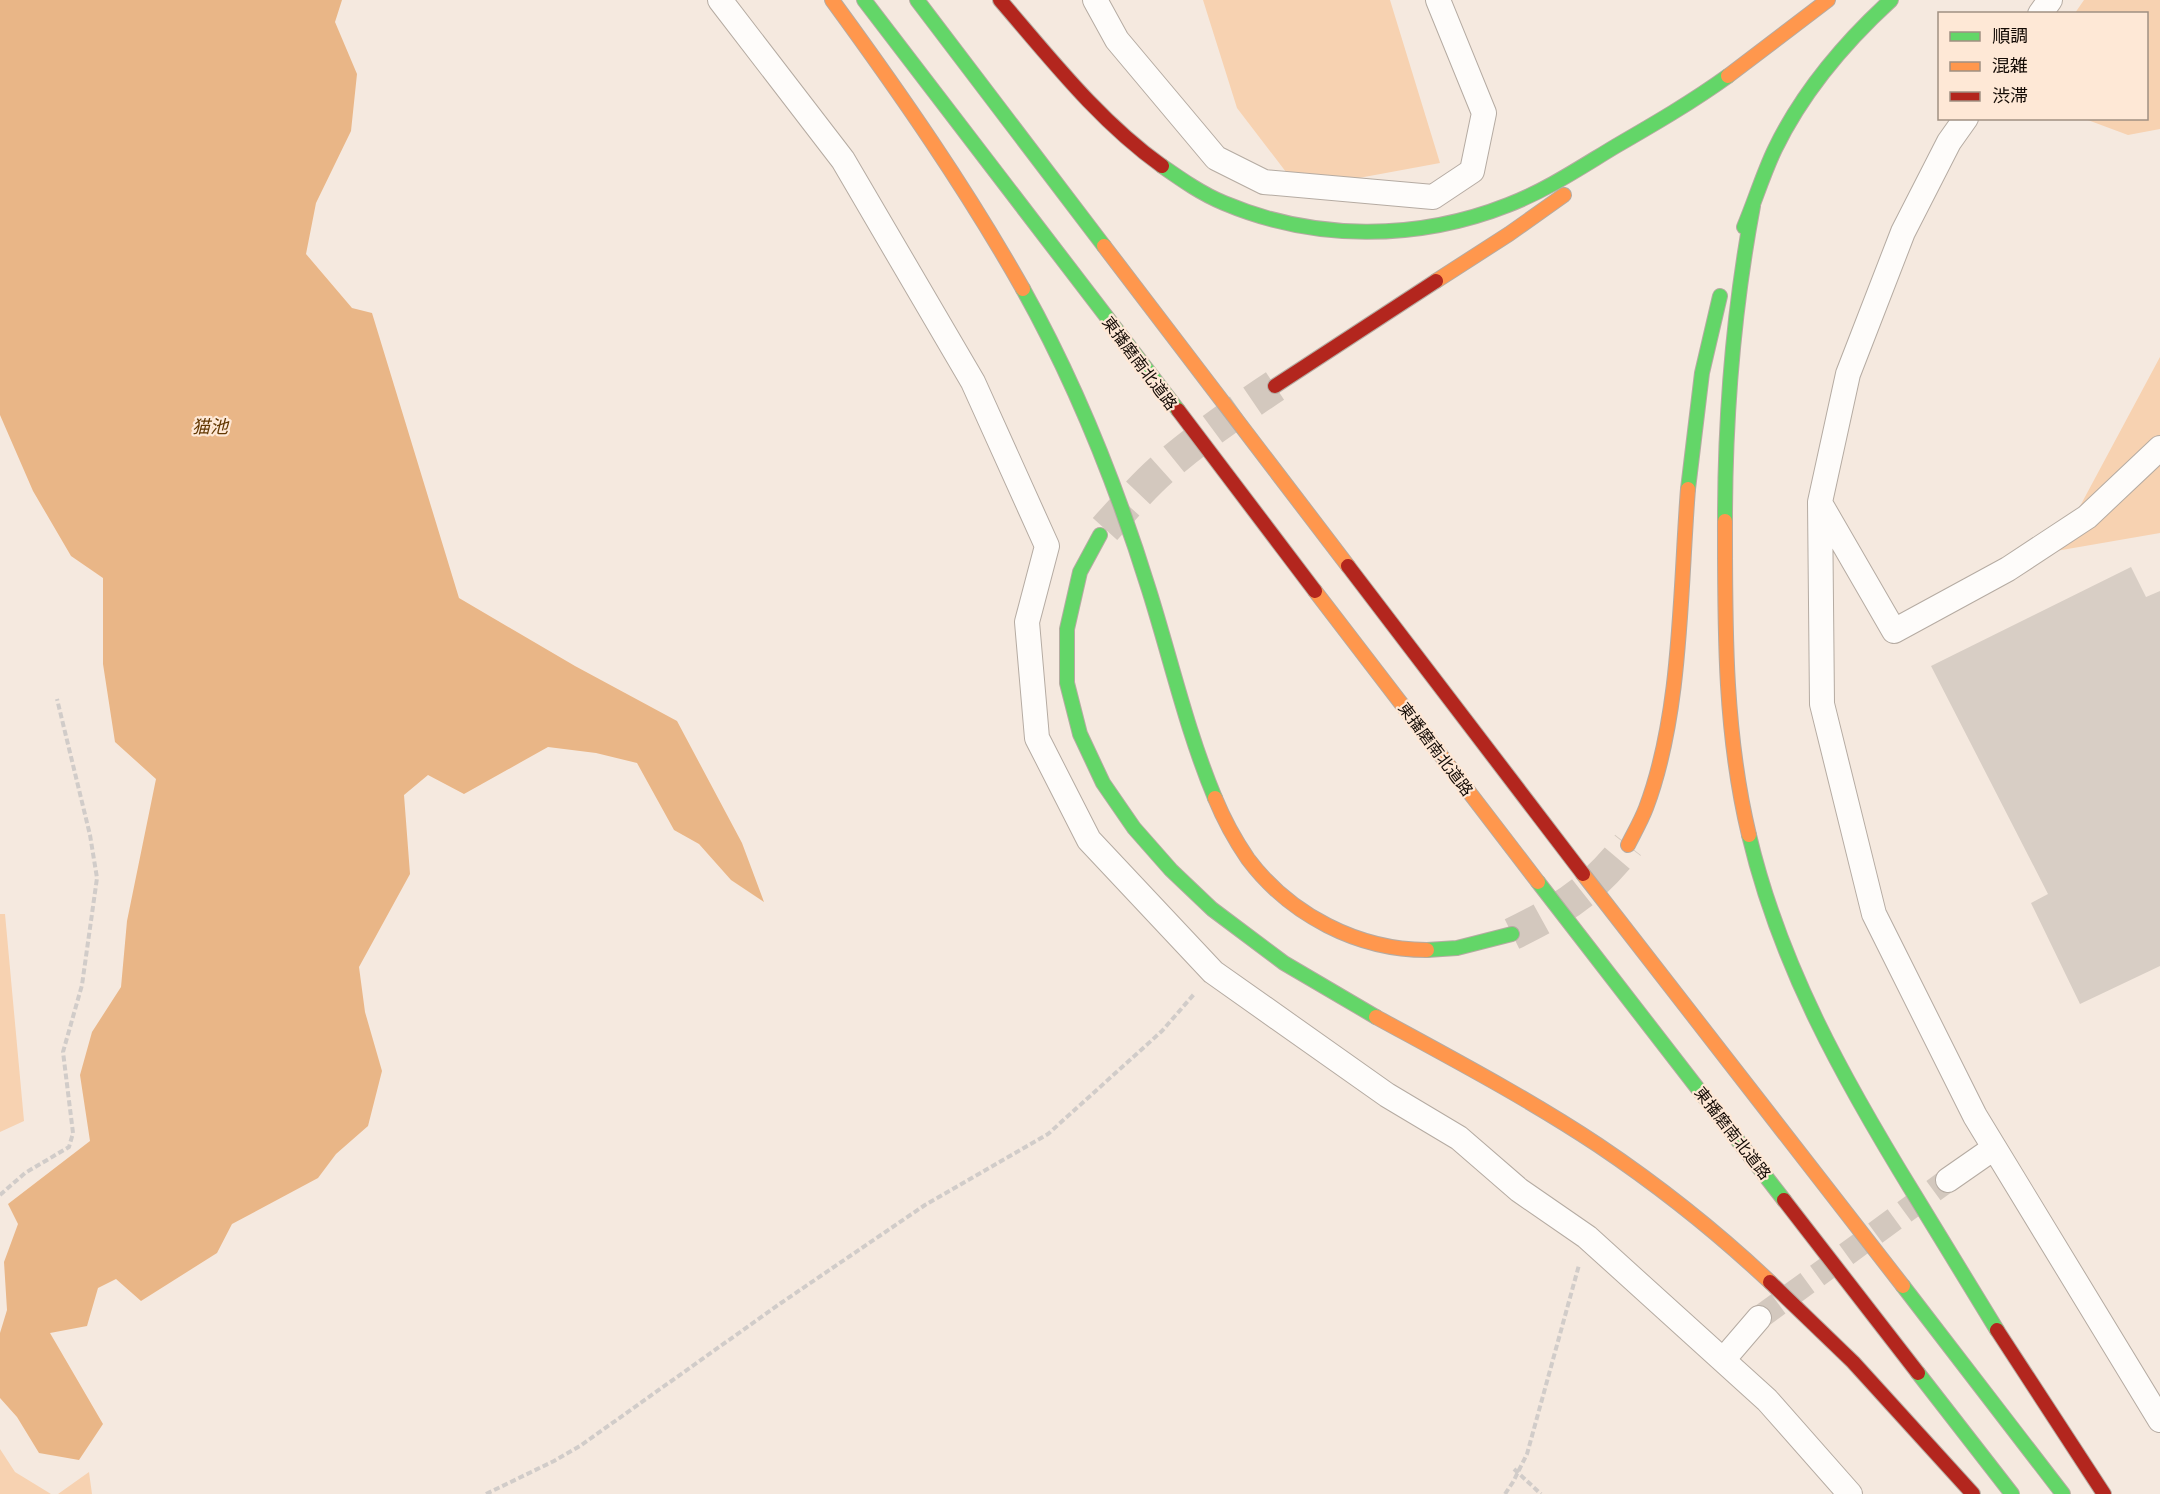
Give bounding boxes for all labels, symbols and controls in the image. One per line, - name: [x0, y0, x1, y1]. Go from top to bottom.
- legend: [1938, 12, 2148, 120]
- text: 順調: [1992, 25, 2028, 46]
- text: 混雑: [1992, 55, 2028, 76]
- text: 渋滞: [1992, 85, 2028, 106]
- street label: 東播磨南北道路: [1098, 313, 1181, 414]
- water label: 猫池: [192, 416, 230, 437]
- street label: 東播磨南北道路: [1394, 699, 1477, 800]
- street label: 東播磨南北道路: [1691, 1083, 1775, 1183]

